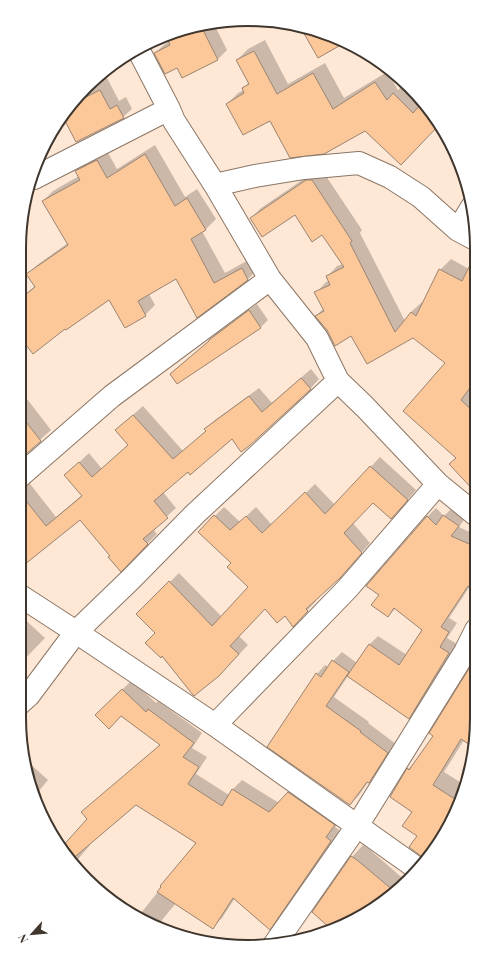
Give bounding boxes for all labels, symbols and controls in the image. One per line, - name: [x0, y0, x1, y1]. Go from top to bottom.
- north arrow: [12, 914, 52, 954]
- text: N: [14, 932, 31, 946]

